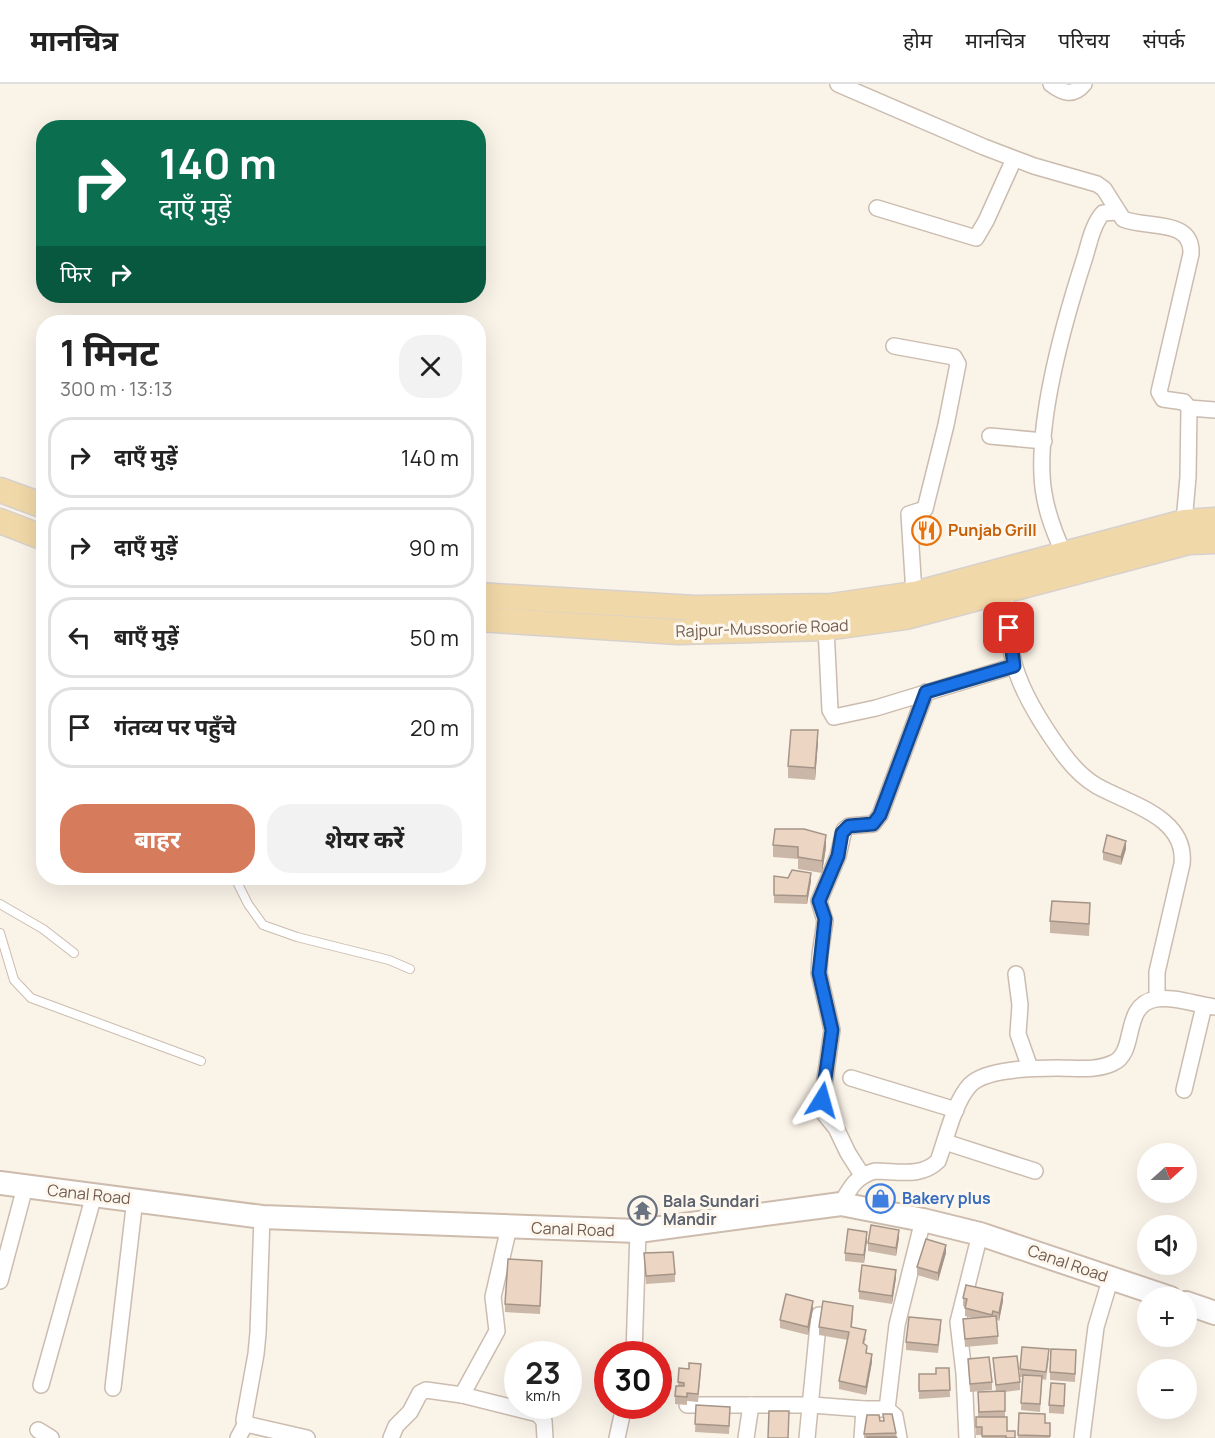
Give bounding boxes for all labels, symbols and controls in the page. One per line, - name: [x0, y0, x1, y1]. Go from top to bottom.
- text: मानचित्र: [30, 21, 118, 59]
- text: होम: [903, 26, 932, 54]
- text: मानचित्र: [965, 26, 1025, 54]
- text: परिचय: [1058, 26, 1110, 54]
- text: संपर्क: [1143, 26, 1185, 54]
- text: 140 m: [159, 134, 277, 192]
- icon: right: [60, 144, 138, 222]
- text: दाएँ मुड़ें: [159, 189, 231, 226]
- icon: right: [104, 258, 137, 291]
- text: फिर: [60, 259, 92, 289]
- text: 1 मिनट: [60, 328, 159, 377]
- button: close: [399, 335, 462, 398]
- text: 300 m · 13:13: [60, 375, 173, 402]
- icon: right: [63, 441, 96, 474]
- text: दाएँ मुड़ें: [114, 442, 177, 472]
- text: 140 m: [401, 443, 459, 473]
- restaurant icon: Punjab Grill: [911, 514, 943, 546]
- place label: Punjab Grill: [948, 519, 1037, 541]
- icon: right: [63, 531, 96, 564]
- text: दाएँ मुड़ें: [114, 532, 177, 562]
- text: 90 m: [409, 533, 459, 563]
- pin: [983, 602, 1034, 653]
- icon: arrive: [992, 611, 1025, 644]
- street label: Rajpur-Mussoorie Road: [675, 614, 849, 642]
- icon: left: [63, 621, 96, 654]
- text: बाएँ मुड़ें: [114, 622, 179, 652]
- text: 50 m: [410, 623, 459, 653]
- icon: arrive: [63, 711, 96, 744]
- text: गंतव्य पर पहुँचे: [114, 712, 236, 742]
- text: 20 m: [410, 713, 459, 743]
- button: बाहर: [60, 804, 255, 873]
- button: शेयर करें: [267, 804, 462, 873]
- position arrow: [790, 1068, 854, 1132]
- north arrow: [1137, 1143, 1197, 1203]
- map controls: [1137, 1143, 1197, 1419]
- street label: Canal Road: [46, 1179, 132, 1209]
- shop icon: Bakery plus: [865, 1182, 897, 1214]
- place label: Bakery plus: [902, 1187, 991, 1209]
- place label: Bala Sundari Mandir: [663, 1190, 760, 1230]
- temple icon: Bala Sundari Mandir: [626, 1194, 658, 1226]
- button: sound: [1137, 1215, 1197, 1275]
- street label: Canal Road: [531, 1217, 615, 1241]
- street label: Canal Road: [1025, 1239, 1111, 1287]
- button: +: [1137, 1287, 1197, 1347]
- speed limit sign: 30: [594, 1341, 672, 1419]
- text: 23: [525, 1352, 561, 1393]
- button: −: [1137, 1359, 1197, 1419]
- text: km/h: [526, 1385, 560, 1406]

